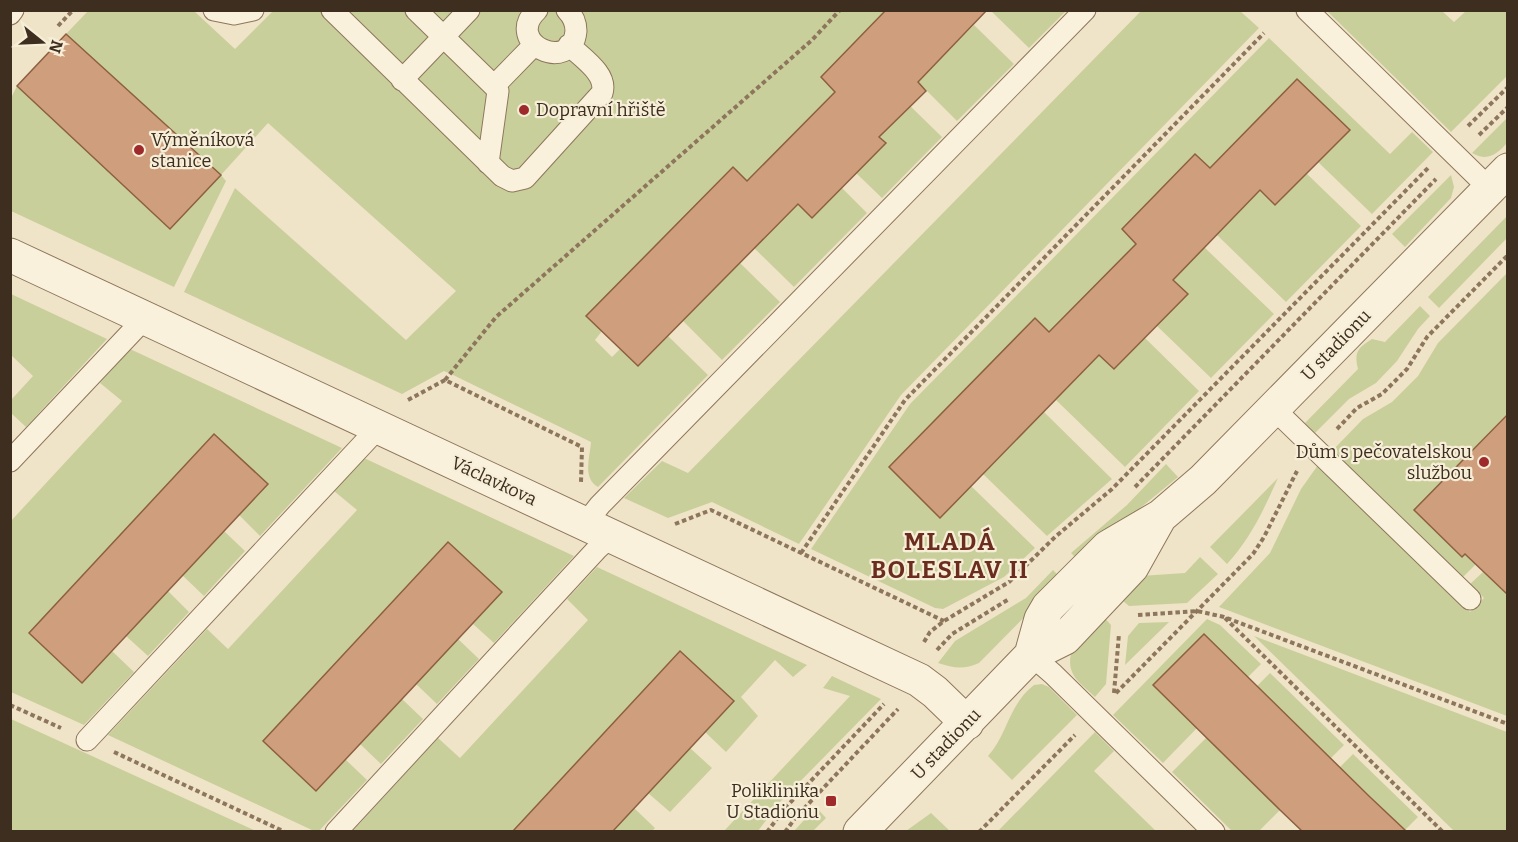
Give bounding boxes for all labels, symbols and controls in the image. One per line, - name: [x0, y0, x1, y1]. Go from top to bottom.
- north arrow: [12, 12, 72, 72]
- text: N: [45, 38, 67, 55]
- place label: Dopravní hřiště: [536, 99, 666, 121]
- marker: Dopravní hřiště: [517, 103, 531, 117]
- place label: Výměníková stanice: [151, 129, 254, 172]
- marker: Výměníková stanice: [132, 143, 146, 157]
- street label: U stadionu: [1297, 305, 1375, 385]
- place label: Dům s pečovatelskou službou: [1296, 441, 1472, 484]
- street label: Václavkova: [448, 452, 540, 510]
- marker: Dům s pečovatelskou službou: [1477, 455, 1491, 469]
- district label: MLADÁ BOLESLAV II: [871, 526, 1029, 584]
- street label: U stadionu: [907, 704, 985, 784]
- place label: Poliklinika U Stadionu: [726, 780, 819, 823]
- marker: Poliklinika U Stadionu: [824, 794, 838, 808]

